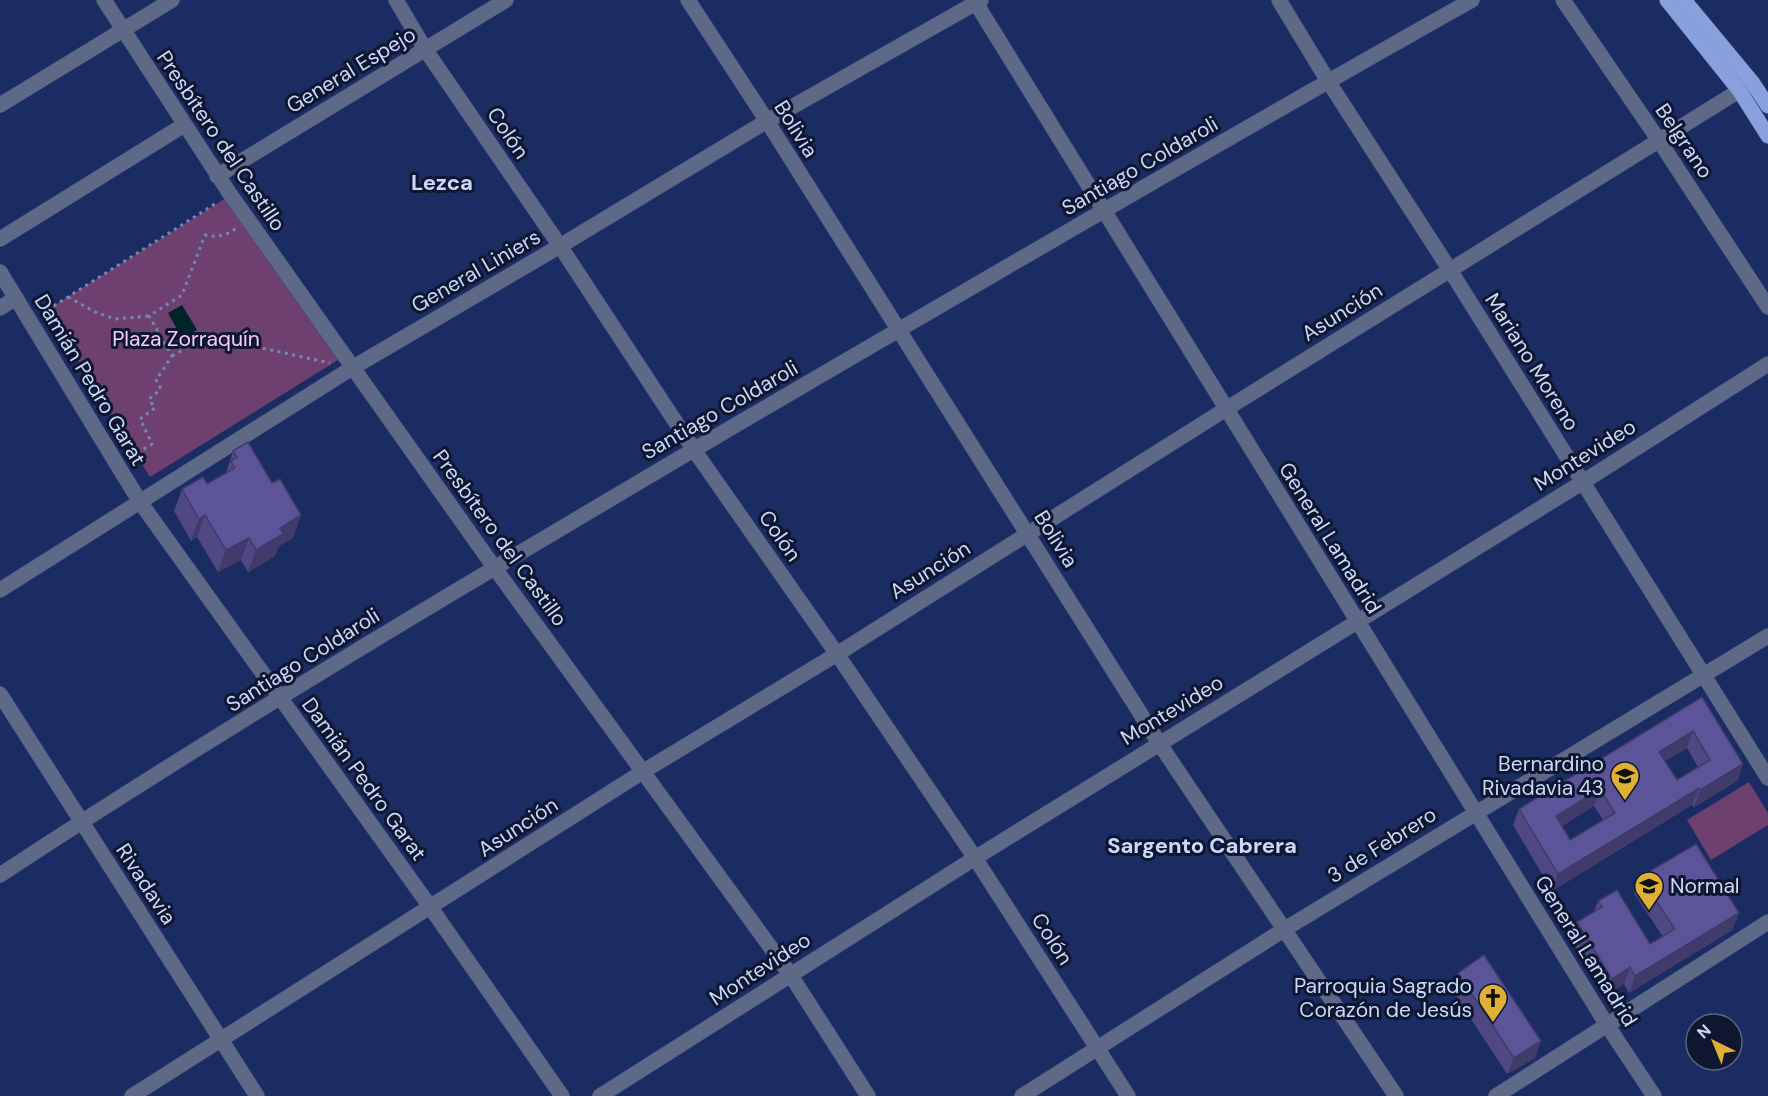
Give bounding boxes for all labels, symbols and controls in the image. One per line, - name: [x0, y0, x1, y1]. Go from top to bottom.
- street label: General Espejo: [281, 20, 421, 120]
- street label: Presbítero del Castillo: [150, 45, 292, 237]
- street label: Bolivia: [768, 95, 824, 163]
- street label: Belgrano: [1649, 98, 1719, 184]
- street label: Colón: [481, 102, 535, 164]
- street label: Santiago Coldaroli: [1057, 110, 1223, 222]
- district label: Lezca: [411, 168, 473, 197]
- street label: General Liniers: [406, 223, 546, 319]
- street label: Asunción: [1296, 276, 1388, 348]
- street label: Mariano Moreno: [1478, 288, 1586, 436]
- street label: Damián Pedro Garat: [28, 289, 152, 471]
- park label: Plaza Zorraquín: [112, 325, 260, 353]
- street label: Santiago Coldaroli: [637, 354, 803, 466]
- street label: Montevideo: [1529, 413, 1641, 497]
- street label: Presbítero del Castillo: [426, 444, 574, 632]
- street label: General Lamadrid: [1272, 457, 1388, 619]
- street label: Colón: [752, 505, 808, 567]
- street label: Bolivia: [1028, 505, 1084, 573]
- street label: Asunción: [884, 534, 976, 606]
- street label: Santiago Coldaroli: [221, 601, 385, 719]
- street label: Montevideo: [1115, 668, 1229, 752]
- street label: Damián Pedro Garat: [295, 692, 433, 866]
- place label: Bernardino Rivadavia 43: [1482, 750, 1604, 802]
- school or university icon: Bernardino Rivadavia 43: [1609, 760, 1641, 802]
- street label: Asunción: [473, 791, 563, 863]
- street label: 3 de Febrero: [1322, 800, 1442, 890]
- district label: Sargento Cabrera: [1107, 831, 1297, 860]
- street label: Rivadavia: [109, 838, 183, 930]
- street label: General Lamadrid: [1528, 870, 1644, 1032]
- school or university icon: Normal: [1633, 870, 1665, 912]
- place label: Normal: [1670, 872, 1740, 900]
- street label: Colón: [1025, 908, 1079, 970]
- street label: Montevideo: [704, 926, 816, 1012]
- place label: Parroquia Sagrado Corazón de Jesús: [1294, 972, 1472, 1024]
- church icon: Parroquia Sagrado Corazón de Jesús: [1477, 982, 1509, 1024]
- north arrow: [1684, 1012, 1744, 1072]
- text: N: [1693, 1020, 1716, 1043]

